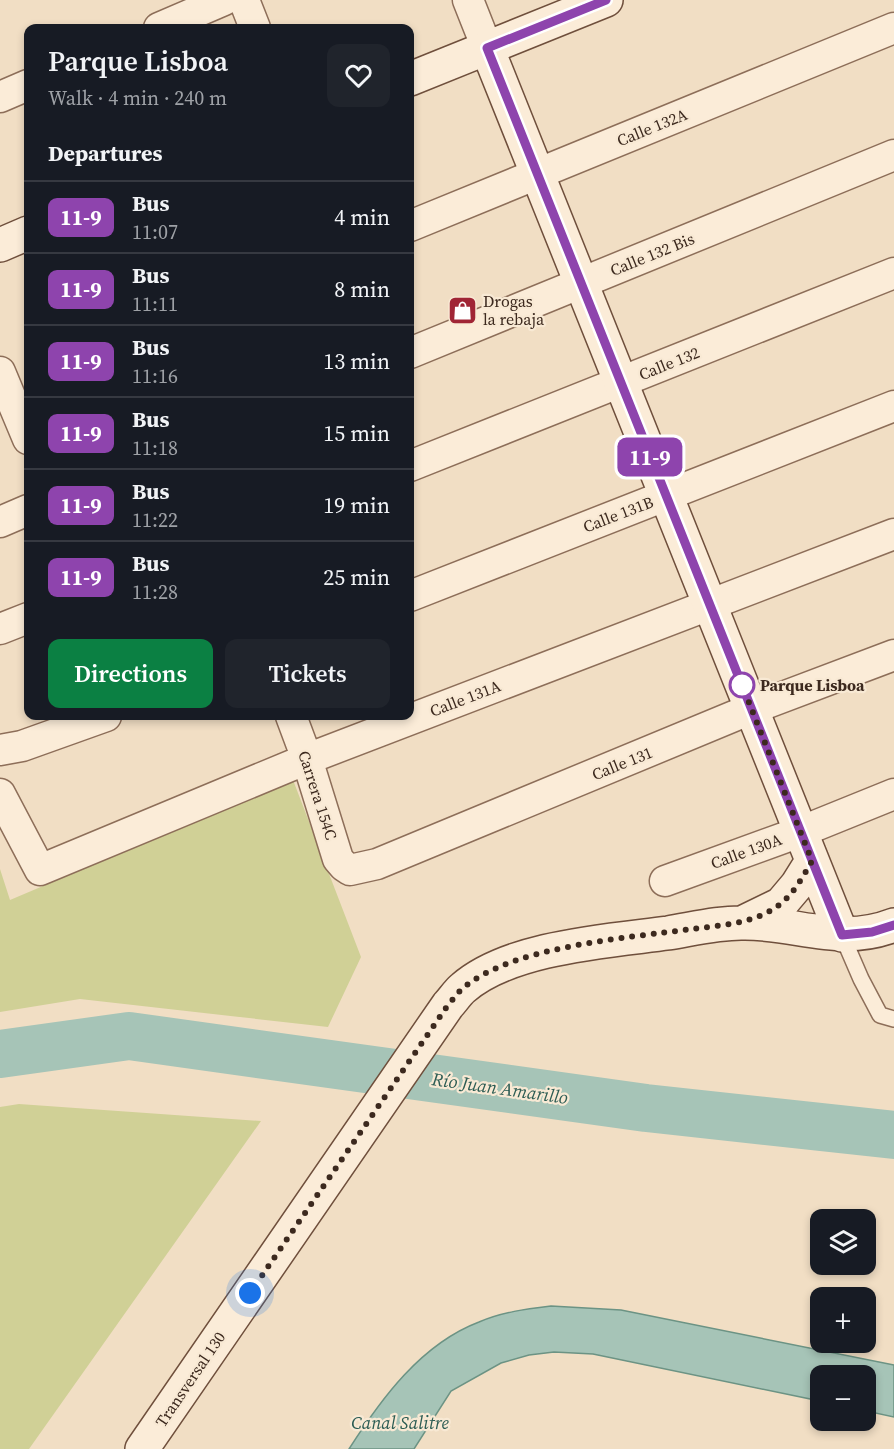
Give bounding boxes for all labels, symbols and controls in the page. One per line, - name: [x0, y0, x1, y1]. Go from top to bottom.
- text: Parque Lisboa: [48, 42, 228, 80]
- button: heart: [327, 44, 390, 107]
- text: Walk · 4 min · 240 m: [48, 84, 227, 112]
- street label: Calle 132A: [613, 103, 691, 151]
- text: Departures: [48, 138, 162, 168]
- text: Bus: [132, 188, 169, 218]
- text: 4 min: [334, 202, 390, 232]
- text: 11-9: [60, 203, 102, 232]
- text: 11:07: [132, 218, 178, 246]
- street label: Calle 132 Bis: [607, 227, 698, 281]
- text: Bus: [132, 260, 169, 290]
- text: 8 min: [334, 274, 390, 304]
- text: 11-9: [60, 275, 102, 304]
- text: 11:11: [132, 290, 178, 318]
- place label: Drogas la rebaja: [483, 290, 545, 330]
- shop icon: Drogas la rebaja: [446, 294, 478, 326]
- text: Bus: [132, 332, 169, 362]
- street label: Calle 132: [635, 341, 703, 385]
- text: 13 min: [323, 346, 390, 376]
- text: 11-9: [60, 347, 102, 376]
- text: 11:16: [132, 362, 178, 390]
- text: Bus: [132, 404, 169, 434]
- text: 15 min: [323, 418, 390, 448]
- text: 11-9: [60, 419, 102, 448]
- text: 11:18: [132, 434, 178, 462]
- line badge: 11-9: [608, 438, 692, 476]
- text: 11-9: [629, 443, 671, 472]
- text: Bus: [132, 476, 169, 506]
- text: 19 min: [323, 490, 390, 520]
- text: 11-9: [60, 491, 102, 520]
- street label: Calle 131B: [580, 491, 656, 537]
- text: 11:22: [132, 506, 178, 534]
- text: Bus: [132, 548, 169, 578]
- text: 25 min: [323, 562, 390, 592]
- text: 11-9: [60, 563, 102, 592]
- text: 11:28: [132, 578, 178, 606]
- button: Directions: [48, 639, 213, 708]
- button: Tickets: [225, 639, 390, 708]
- marker: Parque Lisboa: [729, 672, 755, 698]
- street label: Calle 131A: [426, 674, 504, 722]
- place label: Parque Lisboa: [760, 674, 865, 696]
- street label: Calle 131: [588, 741, 656, 785]
- street label: Carrera 154C: [293, 748, 343, 842]
- street label: Calle 130A: [707, 828, 785, 874]
- water label: Río Juan Amarillo: [429, 1066, 570, 1110]
- map controls: [810, 1209, 876, 1431]
- button: layers: [810, 1209, 876, 1275]
- your location: [235, 1278, 265, 1308]
- button: +: [810, 1287, 876, 1353]
- street label: Transversal 130: [150, 1327, 230, 1431]
- button: −: [810, 1365, 876, 1431]
- water label: Canal Salitre: [351, 1410, 450, 1435]

